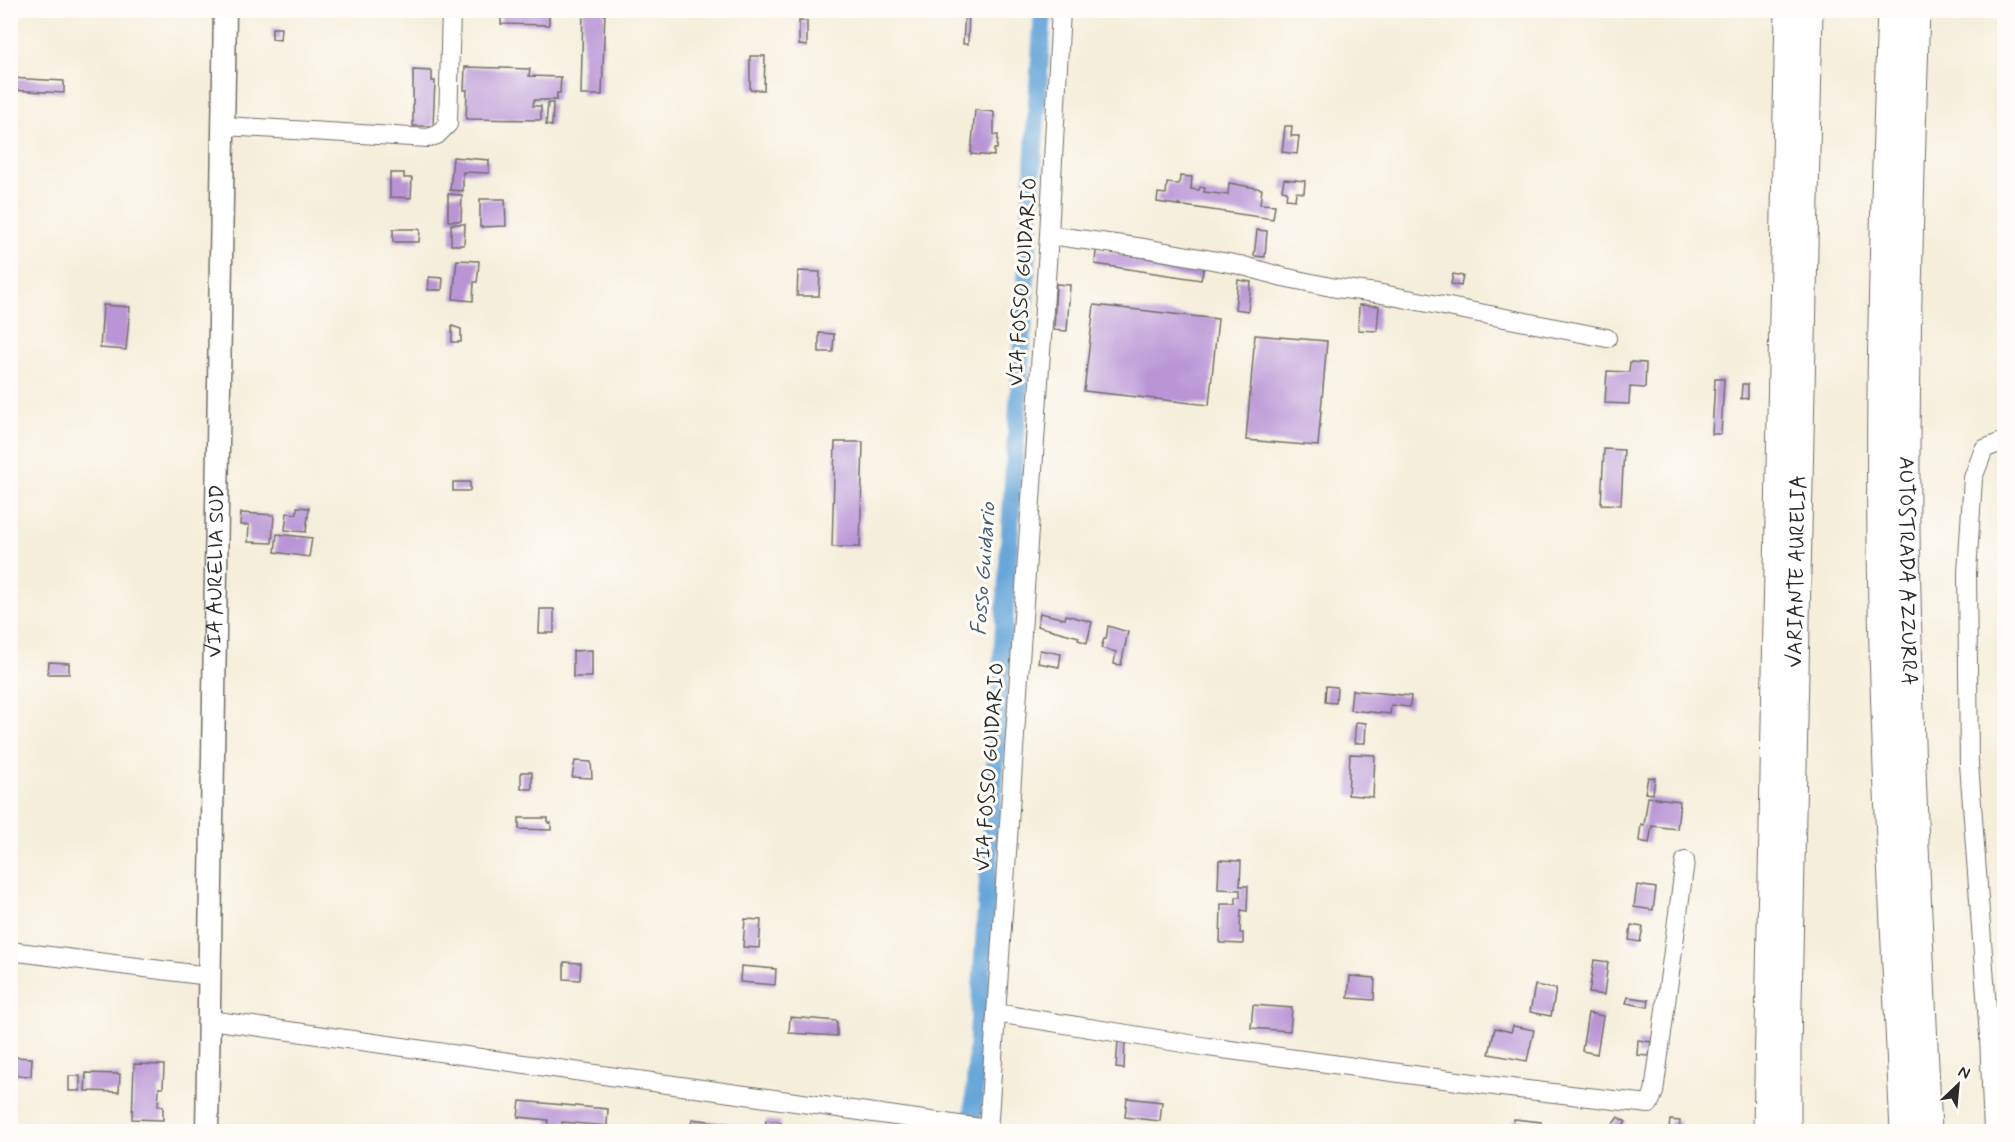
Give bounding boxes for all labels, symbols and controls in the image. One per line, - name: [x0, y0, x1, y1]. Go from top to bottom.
- street label: VIA FOSSO GUIDARIO: [1002, 177, 1044, 387]
- street label: AUTOSTRADA AZZURRA: [1892, 456, 1923, 686]
- street label: VARIANTE AURELIA: [1781, 474, 1813, 668]
- street label: VIA AURELIA SUD: [201, 484, 231, 658]
- water label: Fosso Guidario: [965, 501, 1003, 636]
- street label: VIA FOSSO GUIDARIO: [969, 662, 1011, 872]
- north arrow: [1928, 1055, 1988, 1115]
- text: N: [1955, 1061, 1973, 1085]

